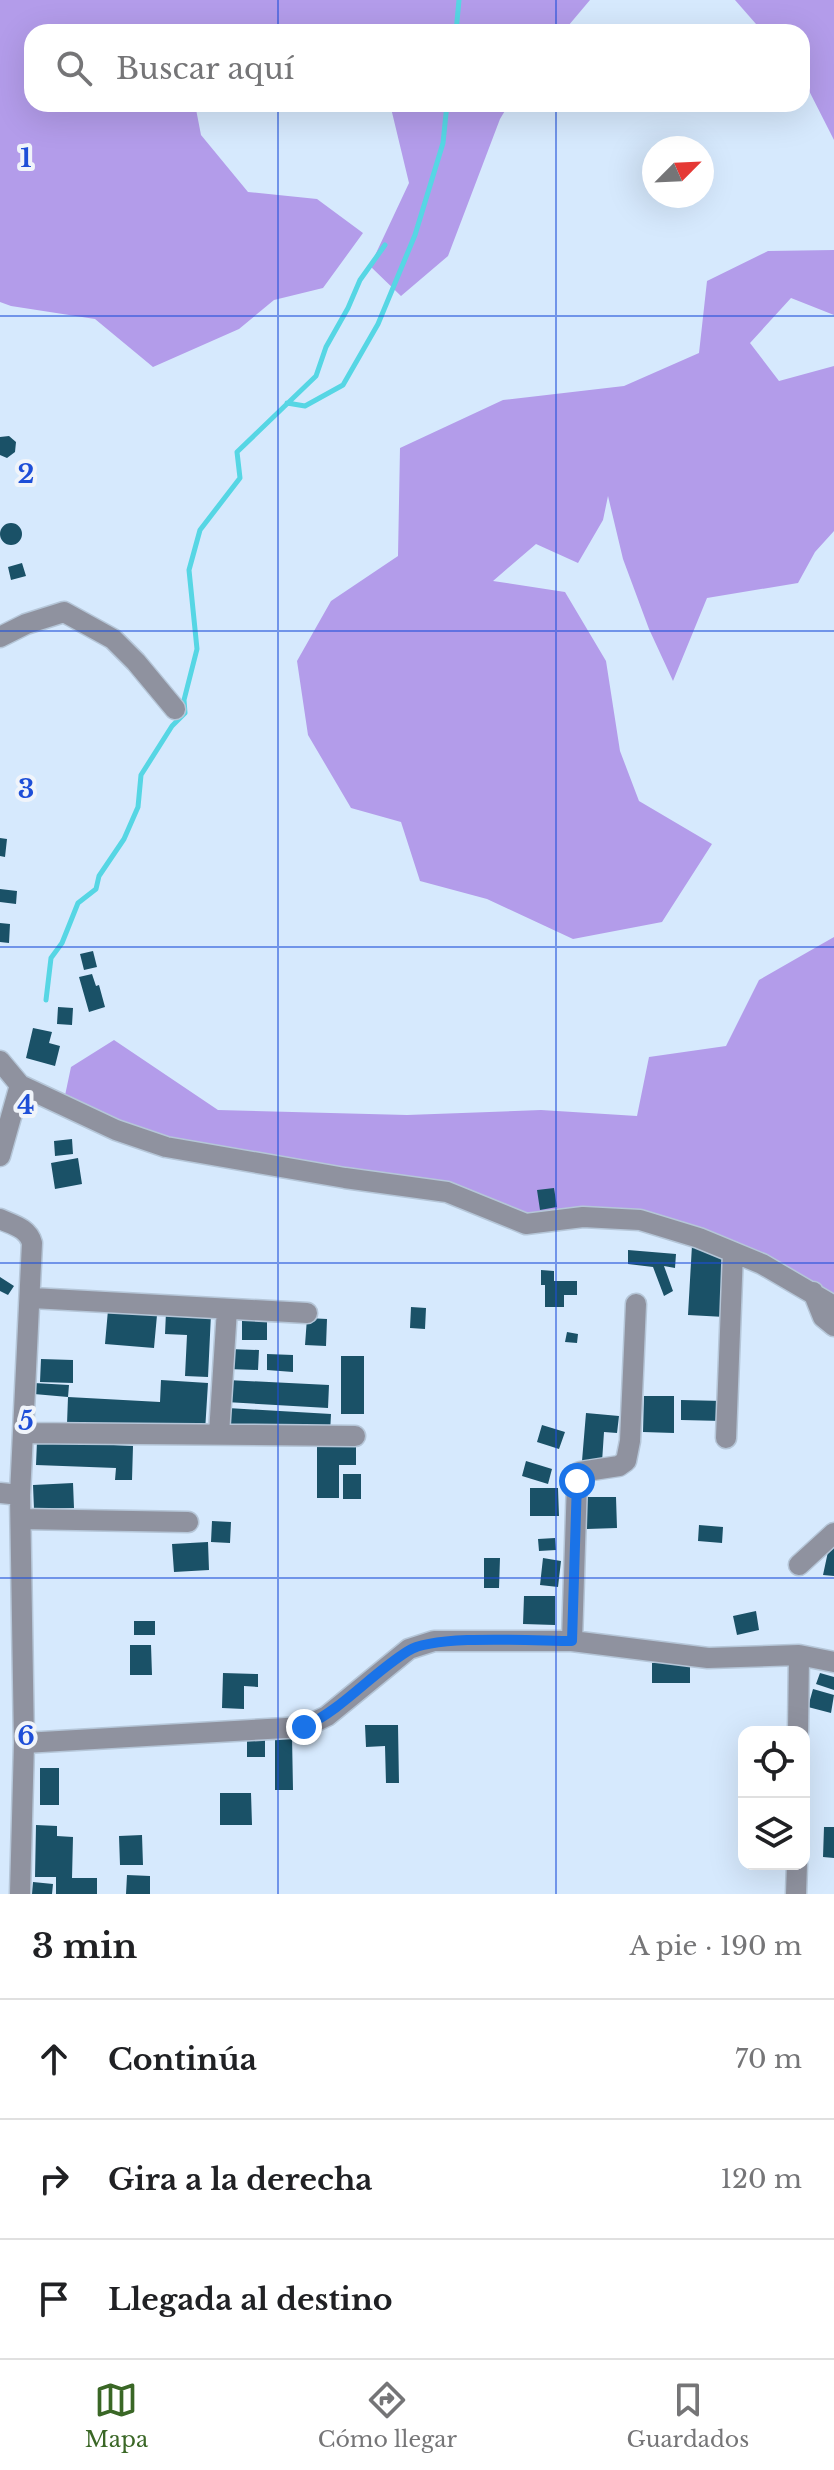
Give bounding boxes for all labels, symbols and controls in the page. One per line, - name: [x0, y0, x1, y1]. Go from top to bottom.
- search box: [24, 24, 810, 112]
- icon: search: [52, 46, 96, 90]
- text: Buscar aquí: [116, 50, 294, 87]
- north arrow: [642, 136, 714, 208]
- text: 1: [20, 142, 32, 174]
- text: 2: [18, 458, 34, 490]
- text: 3: [18, 773, 34, 805]
- text: 4: [17, 1089, 35, 1121]
- text: 5: [18, 1405, 34, 1437]
- route start: [559, 1463, 595, 1499]
- route end: [286, 1709, 322, 1745]
- text: 6: [17, 1720, 35, 1752]
- map controls: [738, 1726, 810, 1870]
- button: locate: [738, 1726, 810, 1798]
- button: layers: [738, 1798, 810, 1870]
- text: 3 min: [32, 1925, 137, 1967]
- text: A pie · 190 m: [630, 1930, 802, 1962]
- icon: ahead: [32, 2037, 76, 2081]
- text: Continúa: [108, 2041, 257, 2078]
- text: 70 m: [735, 2043, 802, 2075]
- icon: right: [32, 2157, 76, 2201]
- text: Gira a la derecha: [108, 2161, 373, 2198]
- text: 120 m: [720, 2163, 802, 2195]
- icon: arrive: [32, 2277, 76, 2321]
- text: Llegada al destino: [108, 2281, 393, 2318]
- tab: Mapa: [85, 2378, 148, 2453]
- tab: Cómo llegar: [318, 2378, 457, 2453]
- tab: Guardados: [627, 2378, 749, 2453]

